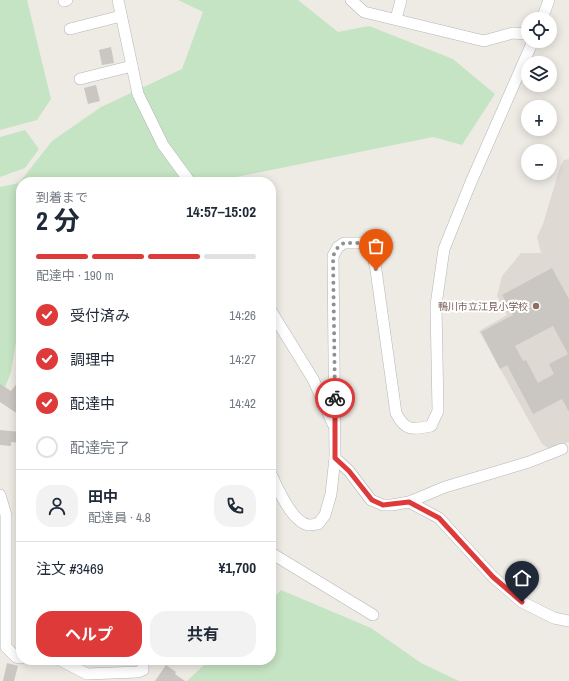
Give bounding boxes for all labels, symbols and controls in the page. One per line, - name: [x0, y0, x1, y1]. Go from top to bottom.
- map controls: [521, 12, 557, 180]
- button: locate: [521, 12, 557, 48]
- button: layers: [521, 56, 557, 92]
- button: +: [521, 100, 557, 136]
- button: −: [521, 144, 557, 180]
- text: 到着まで: [36, 189, 88, 206]
- text: 14:57–15:02: [186, 201, 256, 222]
- text: 2 分: [36, 203, 80, 238]
- pin: [359, 229, 393, 270]
- icon: bag: [365, 235, 387, 257]
- text: 配達中 · 190 m: [36, 267, 114, 284]
- place label: 鴨川市立江見小学校: [438, 300, 528, 313]
- marker: 鴨川市立江見小学校: [531, 301, 541, 311]
- icon: check: [36, 304, 58, 326]
- text: 受付済み: [70, 305, 130, 326]
- text: 14:26: [229, 307, 256, 324]
- icon: check: [36, 348, 58, 370]
- text: 調理中: [70, 349, 115, 370]
- text: 14:27: [229, 351, 256, 368]
- courier: [315, 378, 355, 418]
- icon: bike: [324, 387, 346, 409]
- icon: check: [36, 392, 58, 414]
- text: 配達中: [70, 393, 115, 414]
- text: 14:42: [229, 395, 256, 412]
- text: 配達完了: [70, 437, 130, 458]
- button: person: [36, 485, 78, 527]
- button: phone: [214, 485, 256, 527]
- text: 田中: [88, 486, 118, 507]
- text: 配達員 · 4.8: [88, 509, 151, 526]
- text: ¥1,700: [218, 557, 256, 578]
- text: 注文 #3469: [36, 558, 104, 579]
- pin: [505, 561, 539, 602]
- icon: home: [511, 567, 533, 589]
- button: ヘルプ: [36, 611, 142, 657]
- button: 共有: [150, 611, 256, 657]

